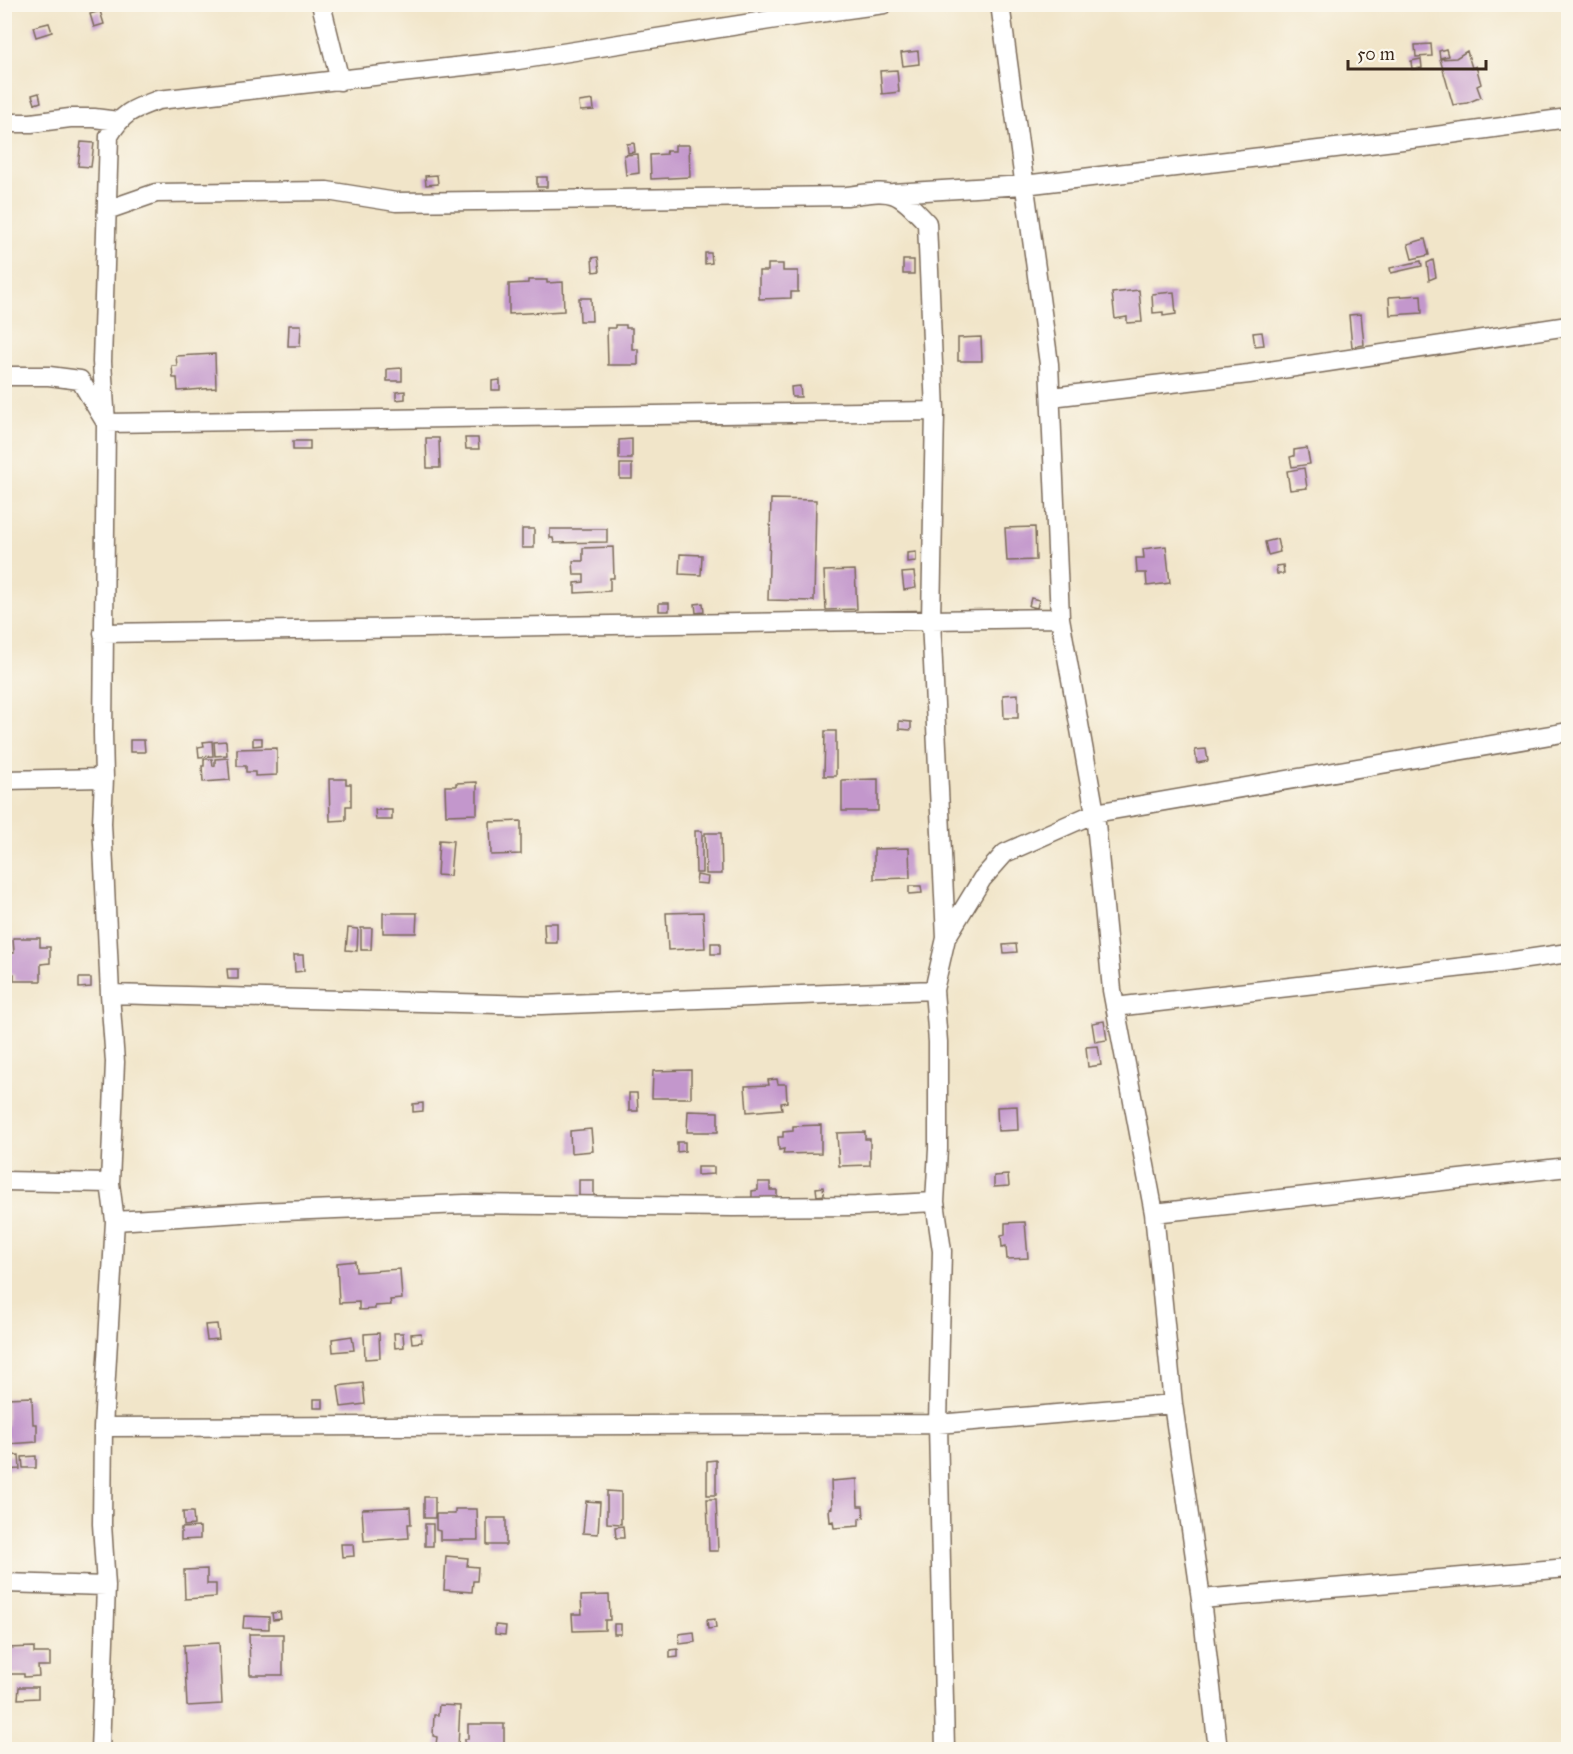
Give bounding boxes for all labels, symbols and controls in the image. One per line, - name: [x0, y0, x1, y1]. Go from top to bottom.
- scale bar: [1348, 33, 1486, 71]
- text: 50 m: [1357, 43, 1395, 65]

